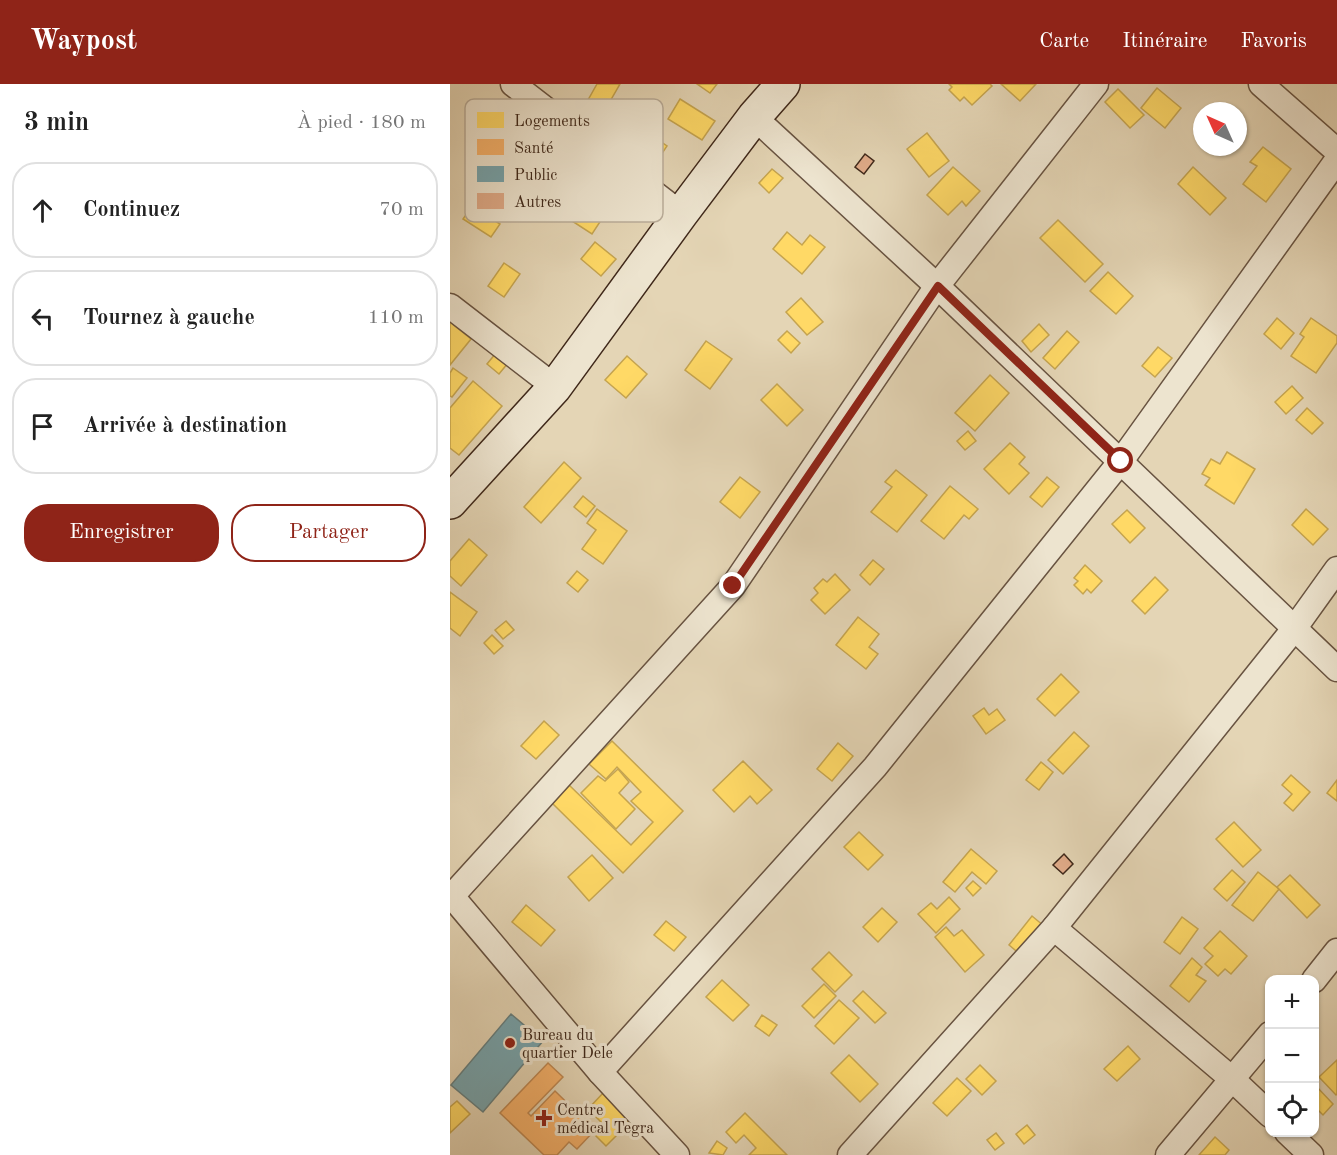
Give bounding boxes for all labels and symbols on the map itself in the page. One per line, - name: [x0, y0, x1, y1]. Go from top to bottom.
- legend: [465, 99, 663, 222]
- north arrow: [1193, 102, 1247, 156]
- text: Logements: [514, 114, 590, 130]
- text: Santé: [514, 141, 553, 157]
- text: Public: [514, 168, 557, 184]
- text: Autres: [514, 195, 561, 211]
- route start: [1107, 447, 1133, 473]
- route end: [719, 572, 745, 598]
- place label: Bureau du quartier Dele: [522, 1028, 613, 1062]
- marker: Bureau du quartier Dele: [503, 1036, 517, 1050]
- place label: Centre médical Tegra: [557, 1103, 654, 1137]
- marker: Centre médical Tegra: [535, 1109, 553, 1127]

